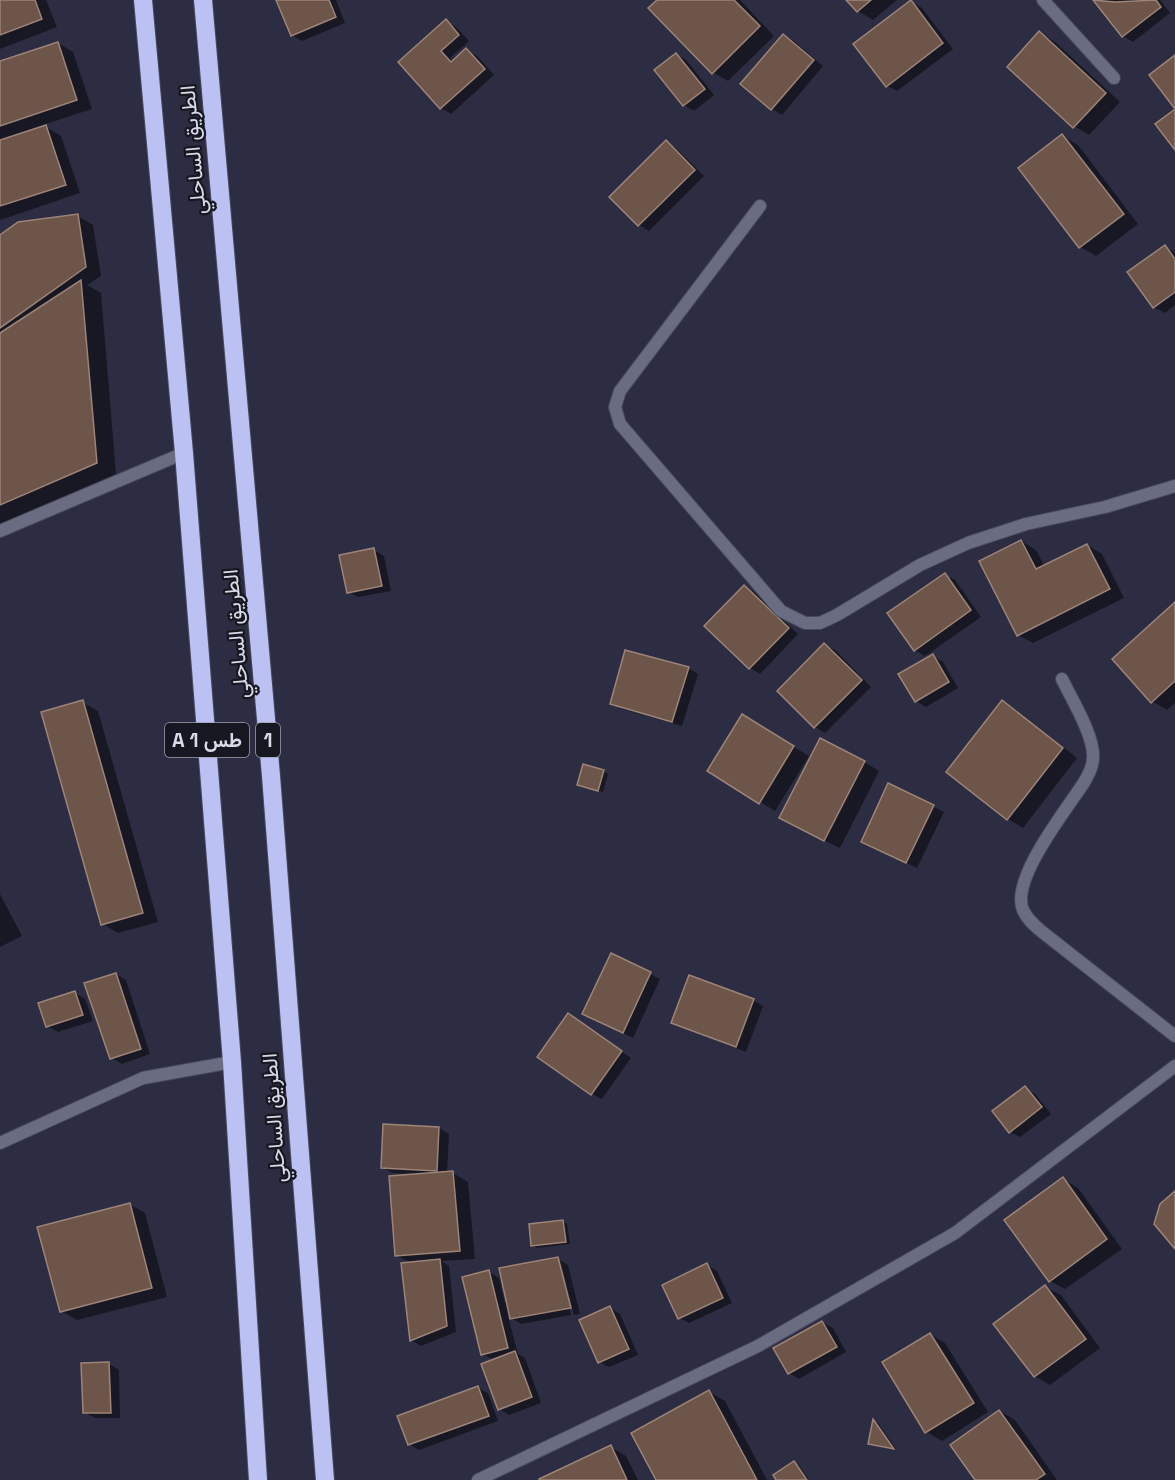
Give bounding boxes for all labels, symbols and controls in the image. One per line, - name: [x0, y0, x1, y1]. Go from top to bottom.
- street label: الطريق الساحلي: [173, 84, 216, 216]
- street label: الطريق الساحلي: [216, 568, 259, 700]
- road number: A 1 طس: [165, 723, 249, 757]
- road number: 1: [256, 723, 280, 757]
- street label: الطريق الساحلي: [256, 1052, 295, 1184]

